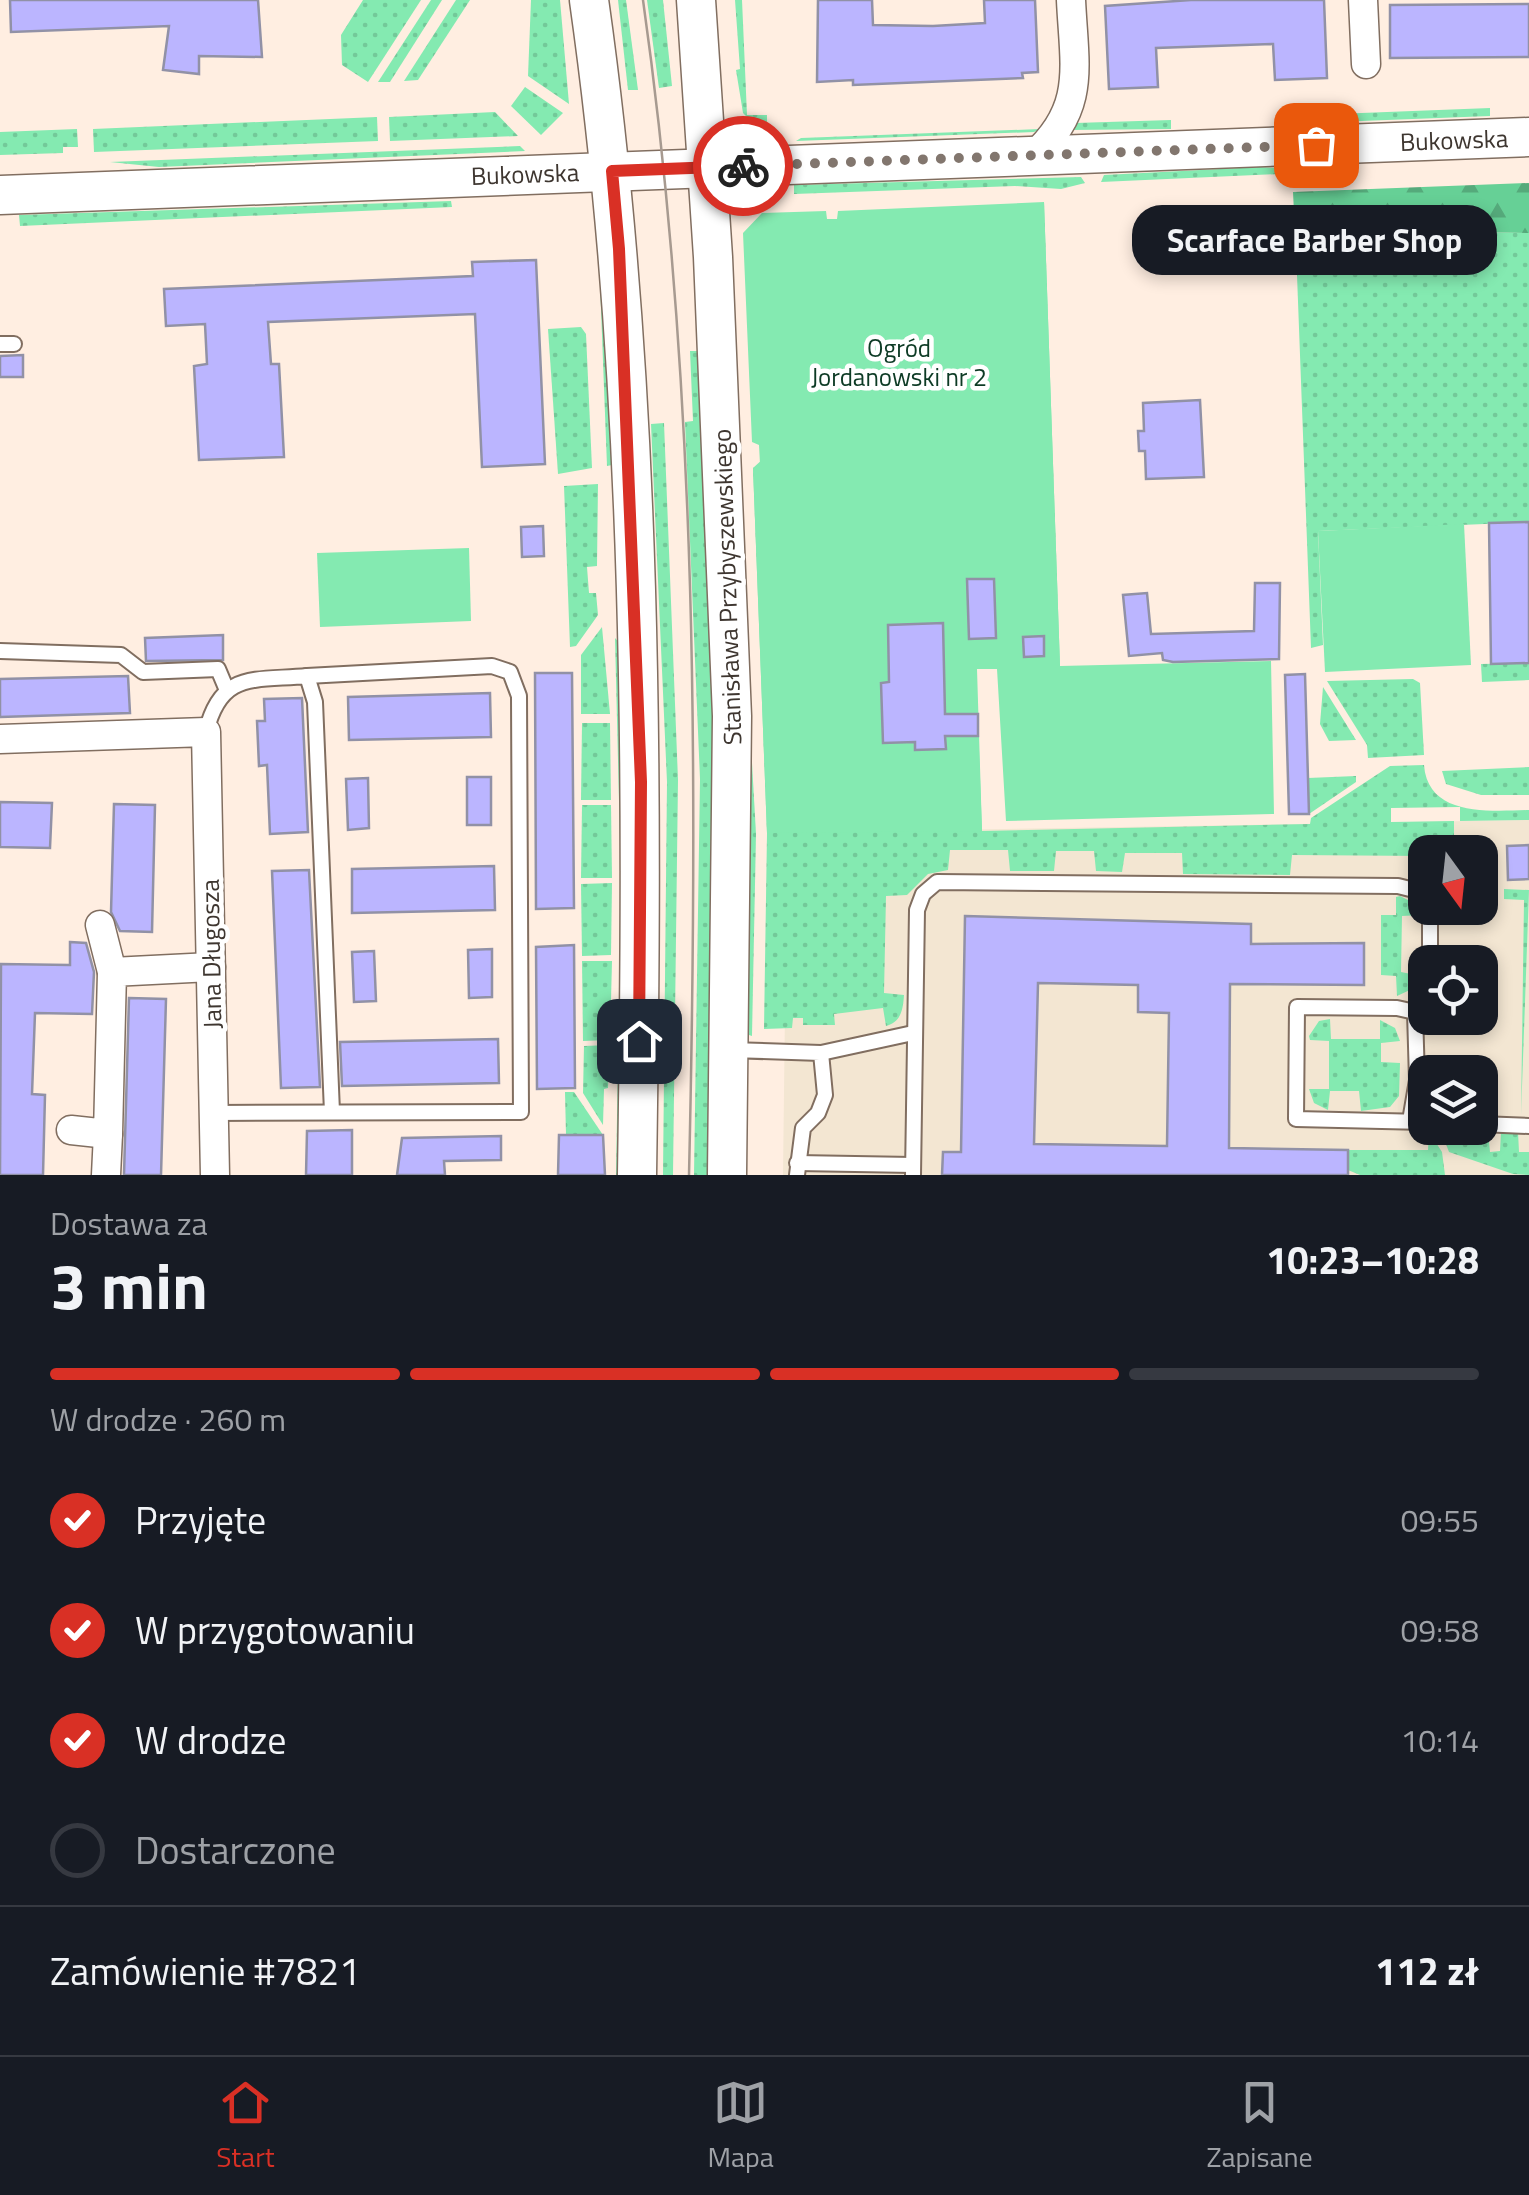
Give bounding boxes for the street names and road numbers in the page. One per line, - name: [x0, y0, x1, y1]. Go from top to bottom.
- street label: Bukowska: [1399, 119, 1509, 161]
- street label: Bukowska: [470, 153, 580, 195]
- street label: Stanisława Przybyszewskiego: [702, 428, 752, 746]
- street label: Jana Długosza: [191, 878, 231, 1029]

